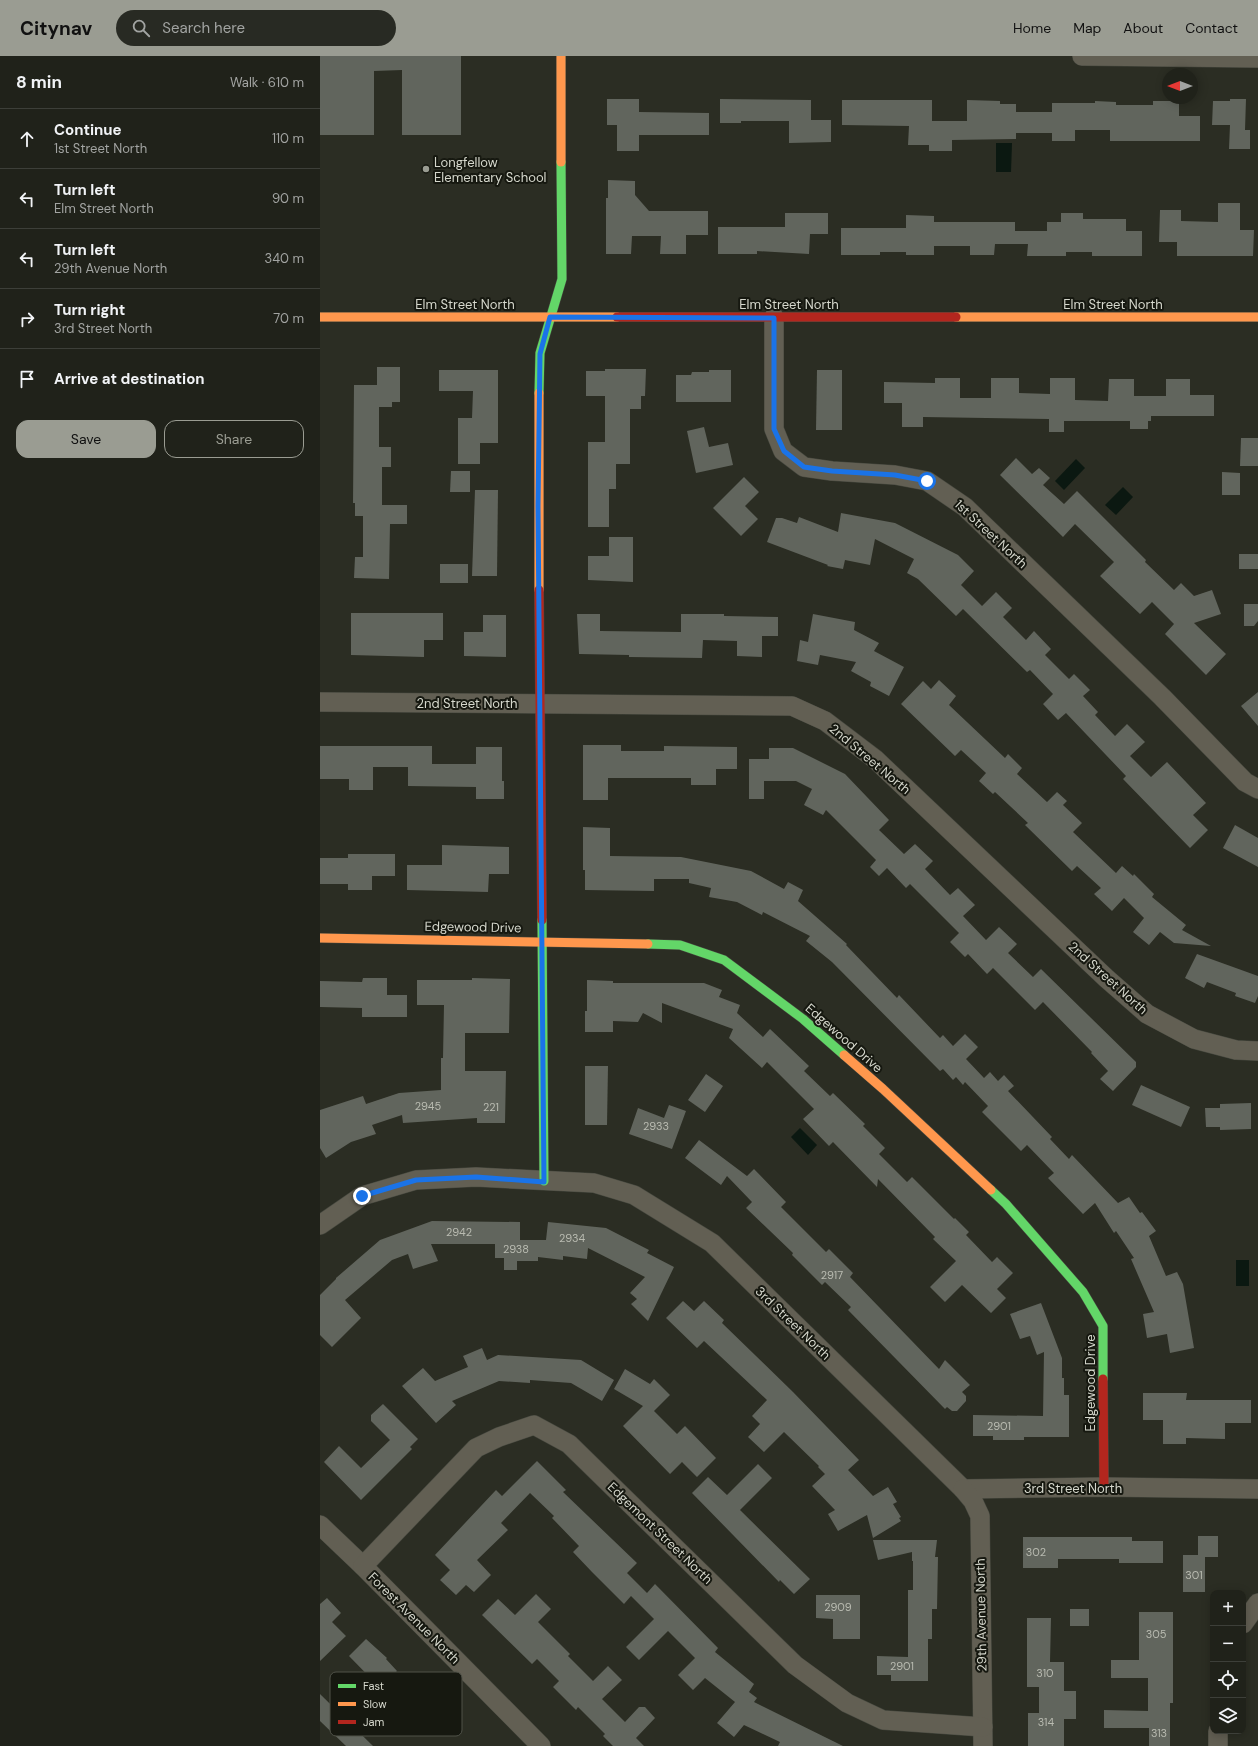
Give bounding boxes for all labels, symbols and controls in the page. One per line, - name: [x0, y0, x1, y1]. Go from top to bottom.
- search box: [116, 10, 396, 46]
- text: Citynav: [20, 16, 92, 41]
- icon: search: [130, 17, 152, 39]
- text: Search here: [162, 18, 245, 38]
- text: Home: [1013, 19, 1051, 37]
- text: Map: [1073, 19, 1101, 37]
- text: About: [1123, 19, 1163, 37]
- text: Contact: [1185, 19, 1238, 37]
- north arrow: [1162, 68, 1198, 104]
- text: 8 min: [16, 71, 62, 93]
- text: Walk · 610 m: [230, 74, 304, 91]
- text: Continue: [54, 120, 122, 140]
- icon: ahead: [16, 128, 38, 150]
- text: 110 m: [272, 130, 304, 147]
- text: 1st Street North: [54, 140, 147, 157]
- place label: Longfellow Elementary School: [434, 154, 547, 186]
- marker: Longfellow Elementary School: [421, 164, 431, 174]
- text: Turn left: [54, 180, 115, 200]
- icon: left: [16, 188, 38, 210]
- text: 90 m: [272, 190, 304, 207]
- text: Elm Street North: [54, 200, 154, 217]
- text: Turn left: [54, 240, 115, 260]
- icon: left: [16, 248, 38, 270]
- text: 340 m: [264, 250, 304, 267]
- text: 29th Avenue North: [54, 260, 167, 277]
- street label: Elm Street North: [415, 296, 515, 313]
- street label: Elm Street North: [739, 296, 839, 313]
- street label: Elm Street North: [1063, 296, 1163, 313]
- text: Turn right: [54, 300, 125, 320]
- icon: right: [16, 308, 38, 330]
- text: 70 m: [273, 310, 304, 327]
- text: 3rd Street North: [54, 320, 152, 337]
- icon: arrive: [16, 368, 38, 390]
- text: Arrive at destination: [54, 369, 205, 389]
- button: Save: [16, 420, 156, 458]
- button: Share: [164, 420, 304, 458]
- route start: [918, 472, 936, 490]
- street label: 1st Street North: [951, 496, 1031, 572]
- street label: 2nd Street North: [417, 695, 517, 712]
- street label: 2nd Street North: [826, 720, 914, 798]
- street label: Edgewood Drive: [424, 918, 522, 936]
- street label: 2nd Street North: [1065, 938, 1151, 1018]
- street label: Edgewood Drive: [802, 1000, 886, 1076]
- house number: 2945: [415, 1099, 442, 1113]
- house number: 221: [483, 1100, 499, 1114]
- house number: 2933: [643, 1119, 669, 1133]
- route end: [353, 1187, 371, 1205]
- house number: 2942: [446, 1225, 472, 1239]
- house number: 2934: [559, 1231, 585, 1245]
- house number: 2938: [503, 1242, 529, 1256]
- house number: 2917: [821, 1268, 843, 1282]
- street label: 3rd Street North: [752, 1283, 834, 1363]
- street label: Edgewood Drive: [1082, 1334, 1099, 1432]
- house number: 2901: [987, 1419, 1011, 1433]
- street label: Edgemont Street North: [604, 1478, 716, 1588]
- street label: 3rd Street North: [1024, 1480, 1122, 1497]
- house number: 302: [1026, 1545, 1046, 1559]
- street label: 29th Avenue North: [972, 1558, 990, 1672]
- house number: 301: [1185, 1568, 1203, 1582]
- street label: Forest Avenue North: [365, 1569, 463, 1667]
- map controls: [1210, 1590, 1246, 1734]
- button: +: [1210, 1590, 1246, 1626]
- house number: 2909: [824, 1600, 852, 1614]
- button: −: [1210, 1626, 1246, 1662]
- house number: 305: [1146, 1627, 1167, 1641]
- house number: 2901: [890, 1659, 914, 1673]
- button: locate: [1210, 1662, 1246, 1698]
- house number: 310: [1036, 1666, 1054, 1680]
- legend: [330, 1672, 462, 1736]
- text: Fast: [363, 1679, 384, 1693]
- text: Slow: [363, 1697, 387, 1711]
- button: layers: [1210, 1698, 1246, 1734]
- text: Jam: [363, 1715, 384, 1729]
- house number: 314: [1038, 1715, 1055, 1729]
- house number: 313: [1151, 1726, 1167, 1740]

